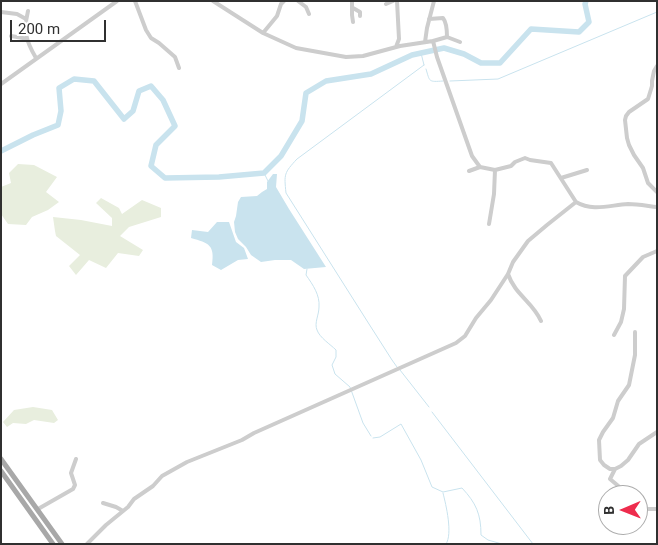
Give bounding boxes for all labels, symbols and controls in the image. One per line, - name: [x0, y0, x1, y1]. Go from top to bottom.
- scale bar: [12, 10, 109, 42]
- text: 200 m: [18, 20, 60, 38]
- north arrow: [598, 485, 648, 535]
- text: B: [601, 506, 617, 515]

